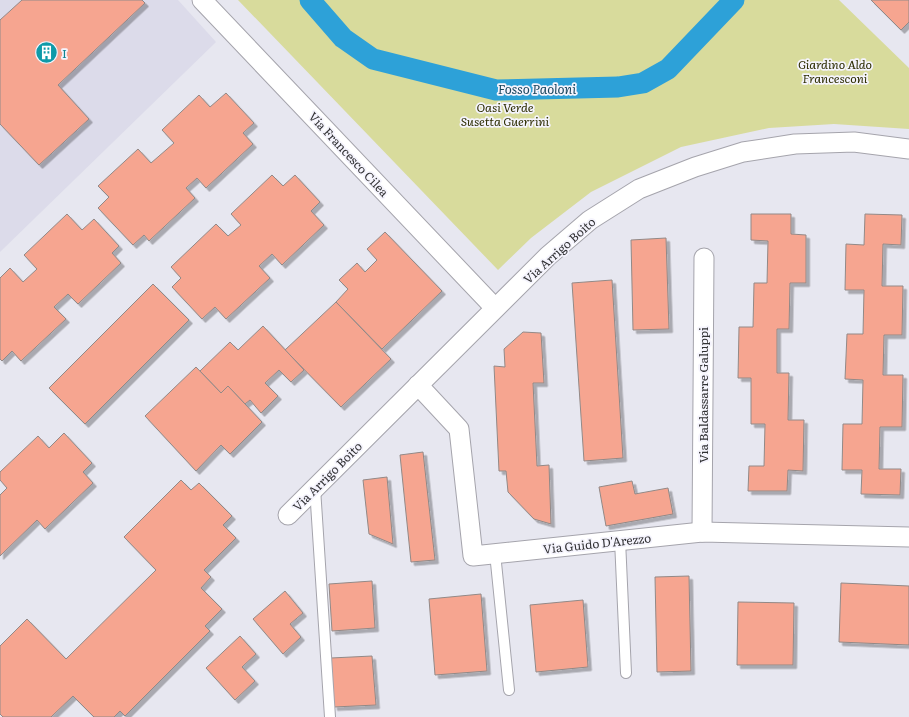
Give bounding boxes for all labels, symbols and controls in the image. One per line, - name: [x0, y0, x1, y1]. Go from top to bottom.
- building icon: I: [33, 40, 59, 66]
- place label: I: [62, 44, 67, 62]
- park label: Giardino Aldo Francesconi: [798, 55, 872, 87]
- water label: Fosso Paoloni: [498, 79, 576, 98]
- park label: Oasi Verde Susetta Guerrini: [461, 98, 550, 130]
- street label: Via Francesco Cilea: [305, 108, 394, 201]
- street label: Via Arrigo Boito: [519, 213, 599, 287]
- street label: Via Baldassarre Galuppi: [694, 327, 712, 463]
- street label: Via Arrigo Boito: [288, 437, 366, 515]
- street label: Via Guido D'Arezzo: [542, 528, 652, 558]

